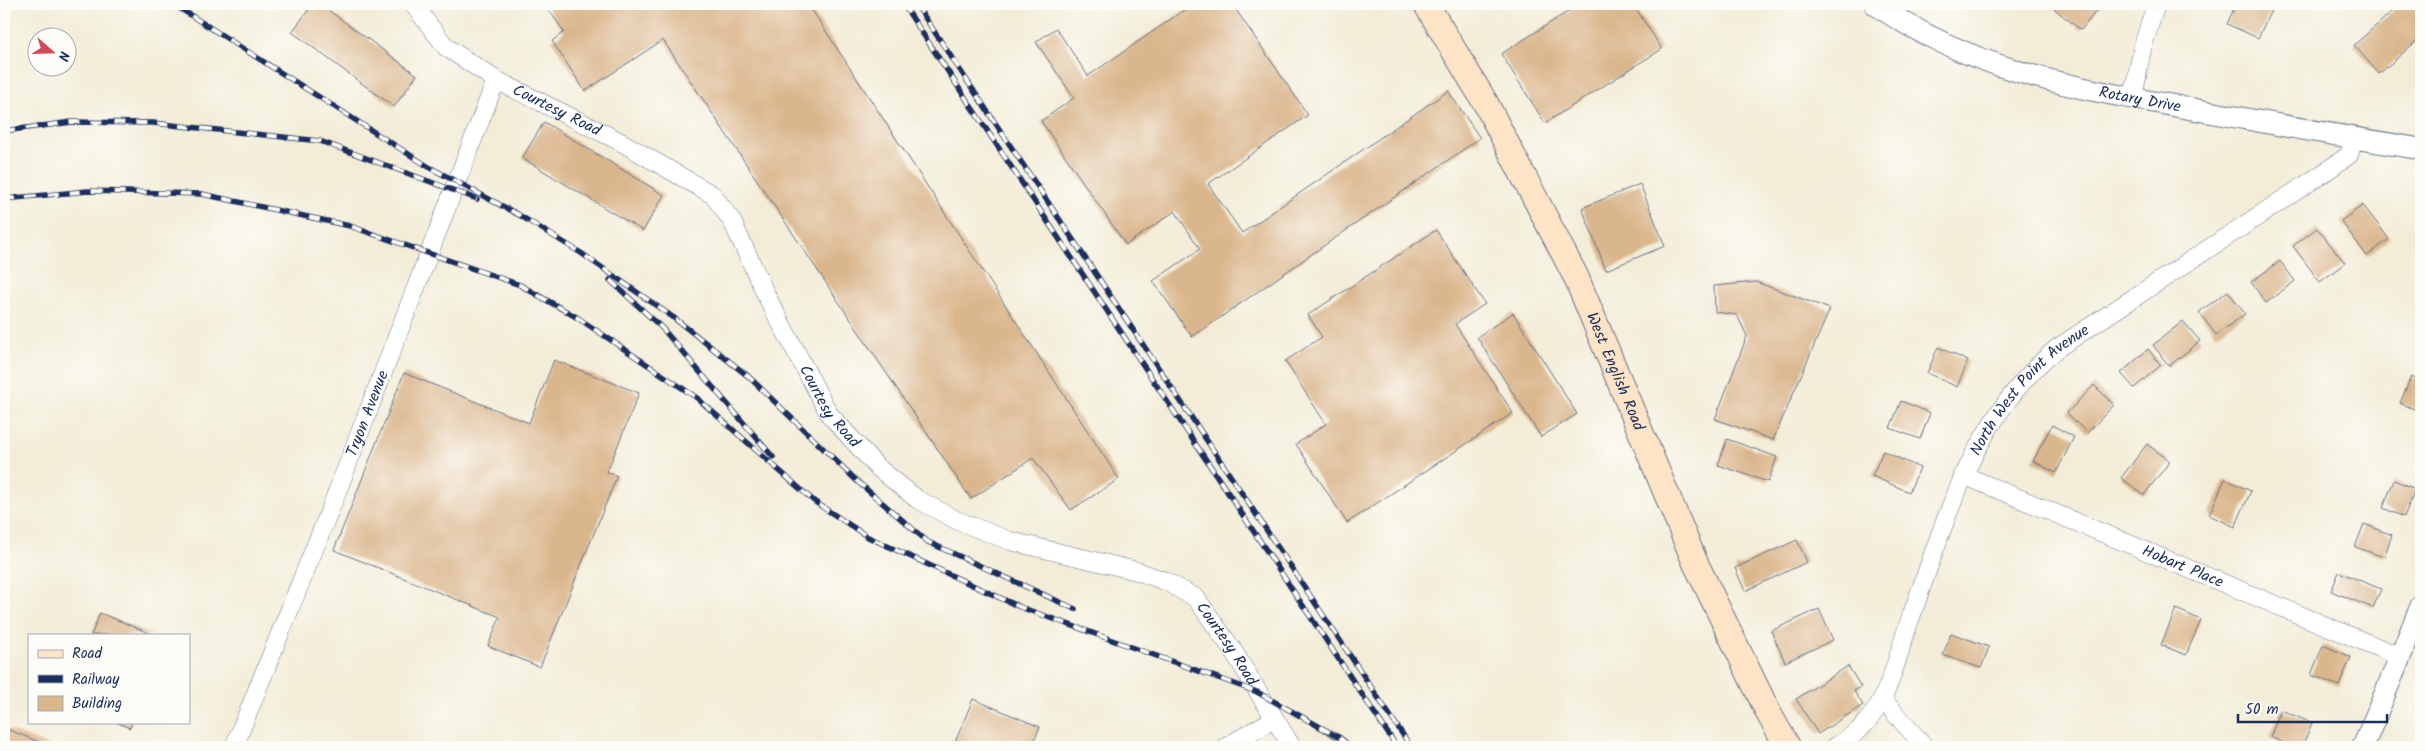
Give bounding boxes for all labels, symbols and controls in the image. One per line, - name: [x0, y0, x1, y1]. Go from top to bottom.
- north arrow: [28, 28, 78, 78]
- text: N: [51, 48, 75, 64]
- street label: Courtesy Road: [508, 78, 606, 143]
- street label: Rotary Drive: [2097, 79, 2183, 119]
- street label: West English Road: [1580, 308, 1652, 436]
- street label: North West Point Avenue: [1963, 318, 2094, 460]
- street label: Courtesy Road: [793, 360, 867, 454]
- street label: Tryon Avenue: [339, 367, 395, 460]
- street label: Hobart Place: [2138, 538, 2227, 594]
- street label: Courtesy Road: [1190, 597, 1265, 691]
- legend: [28, 634, 190, 724]
- text: Road: [72, 642, 103, 666]
- text: Railway: [72, 668, 120, 692]
- scale bar: [2238, 691, 2386, 723]
- text: Building: [72, 692, 122, 716]
- text: 50 m: [2245, 698, 2279, 722]

